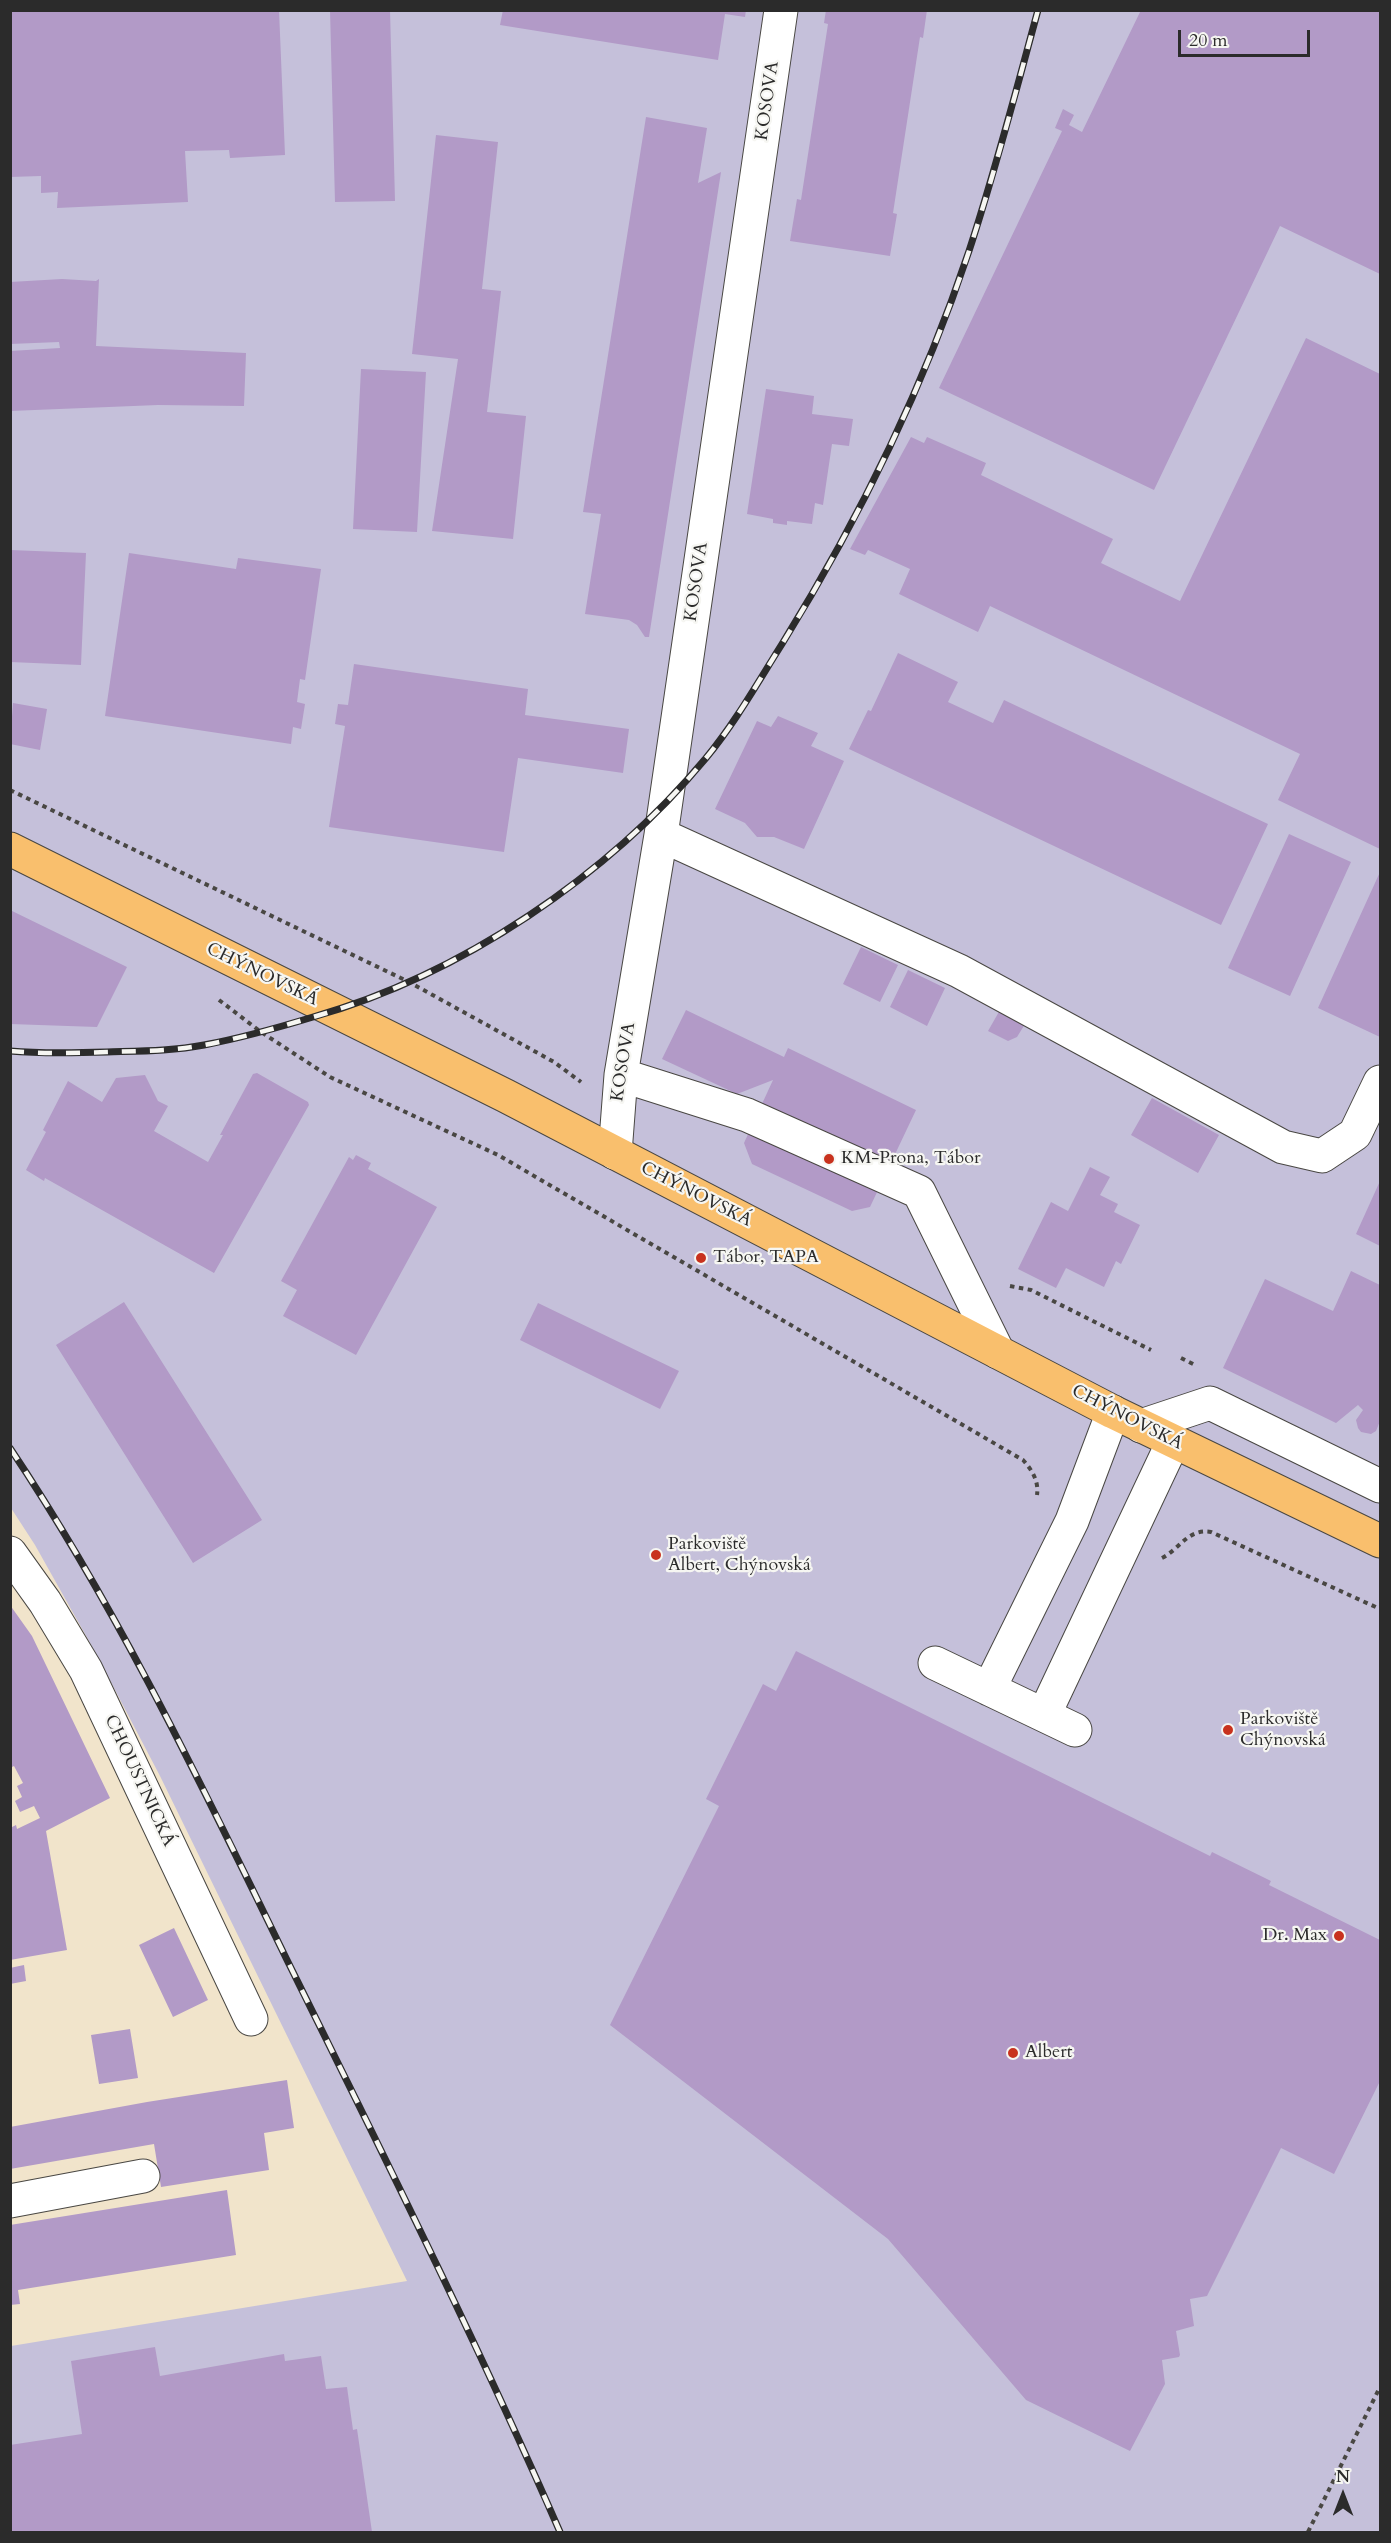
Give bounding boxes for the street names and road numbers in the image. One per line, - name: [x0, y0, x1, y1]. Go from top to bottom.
- street label: KOSOVA: [752, 60, 784, 142]
- street label: KOSOVA: [681, 541, 713, 623]
- street label: CHÝNOVSKÁ: [202, 939, 322, 1011]
- street label: KOSOVA: [607, 1021, 641, 1103]
- street label: CHÝNOVSKÁ: [637, 1158, 755, 1232]
- street label: CHÝNOVSKÁ: [1068, 1381, 1186, 1455]
- street label: CHOUSTNICKÁ: [99, 1712, 179, 1850]

